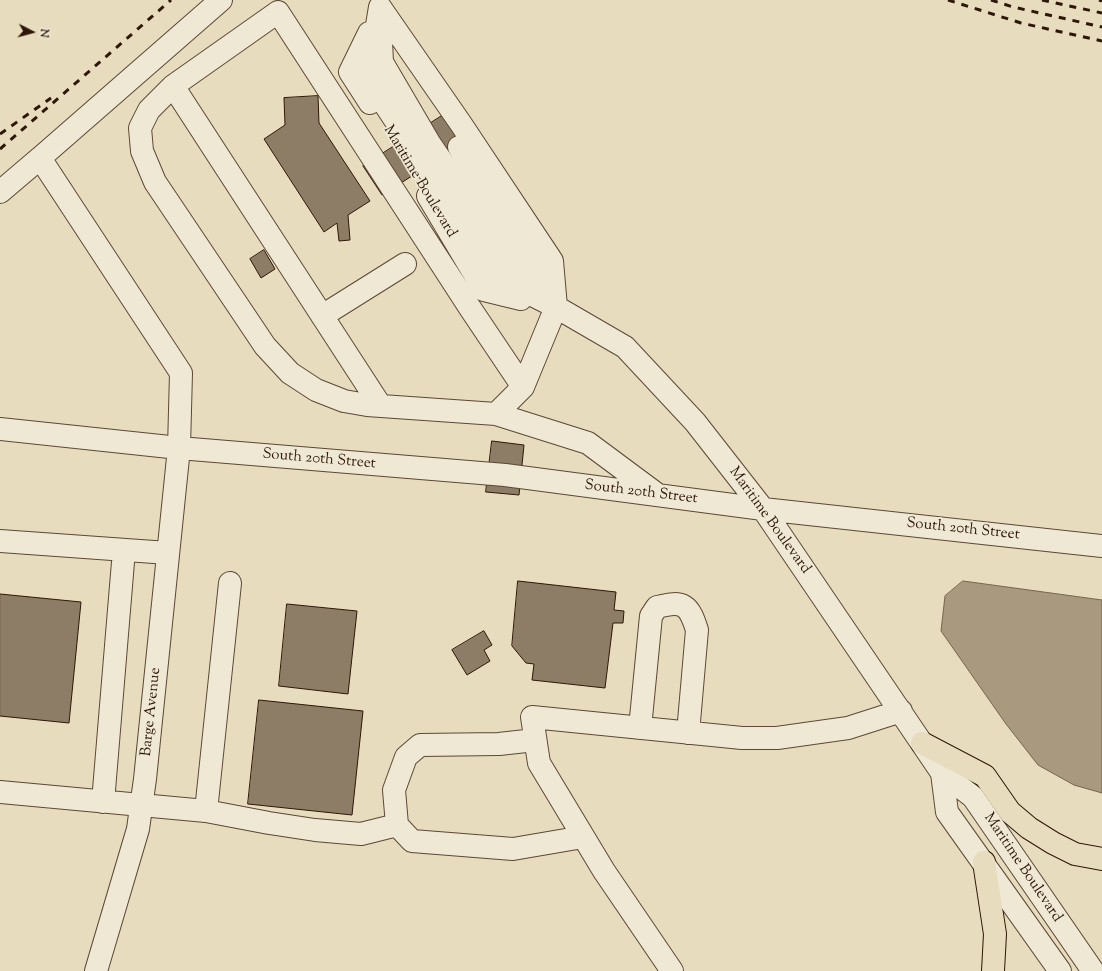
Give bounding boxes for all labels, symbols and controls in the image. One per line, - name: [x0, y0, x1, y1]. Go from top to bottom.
- north arrow: [12, 12, 52, 52]
- text: N: [36, 28, 52, 38]
- street label: Maritime Boulevard: [378, 123, 460, 241]
- street label: South 20th Street: [262, 446, 376, 474]
- street label: Maritime Boulevard: [724, 464, 814, 578]
- street label: South 20th Street: [583, 477, 699, 509]
- street label: South 20th Street: [906, 515, 1020, 545]
- street label: Barge Avenue: [138, 667, 166, 757]
- street label: Maritime Boulevard: [979, 810, 1065, 926]

